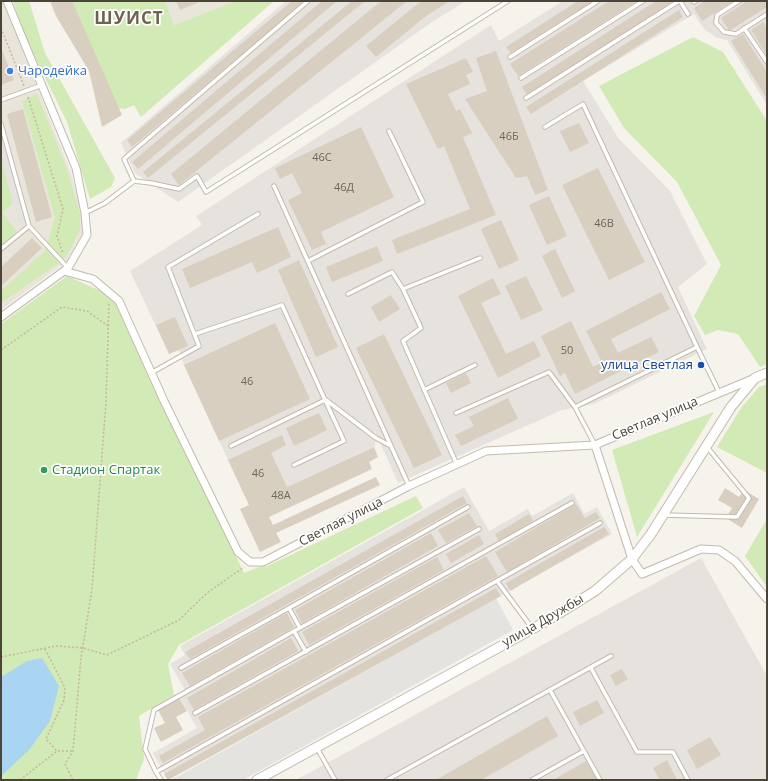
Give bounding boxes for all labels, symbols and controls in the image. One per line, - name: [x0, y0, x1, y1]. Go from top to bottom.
- district label: ШУИСТ: [94, 9, 164, 29]
- place label: Чародейка: [18, 63, 87, 79]
- marker: Чародейка: [5, 66, 15, 76]
- house number: 46Б: [499, 130, 519, 144]
- house number: 46С: [312, 151, 332, 165]
- house number: 46Д: [334, 181, 354, 195]
- house number: 46В: [594, 217, 614, 231]
- house number: 50: [561, 344, 573, 358]
- place label: улица Светлая: [601, 357, 693, 373]
- marker: улица Светлая: [696, 360, 706, 370]
- house number: 46: [241, 375, 253, 389]
- street label: Светлая улица: [610, 394, 700, 444]
- place label: Стадион Спартак: [52, 462, 160, 478]
- marker: Стадион Спартак: [39, 465, 49, 475]
- house number: 46: [252, 467, 264, 481]
- house number: 48А: [271, 489, 291, 503]
- street label: Светлая улица: [297, 494, 385, 550]
- street label: улица Дружбы: [499, 591, 587, 651]

